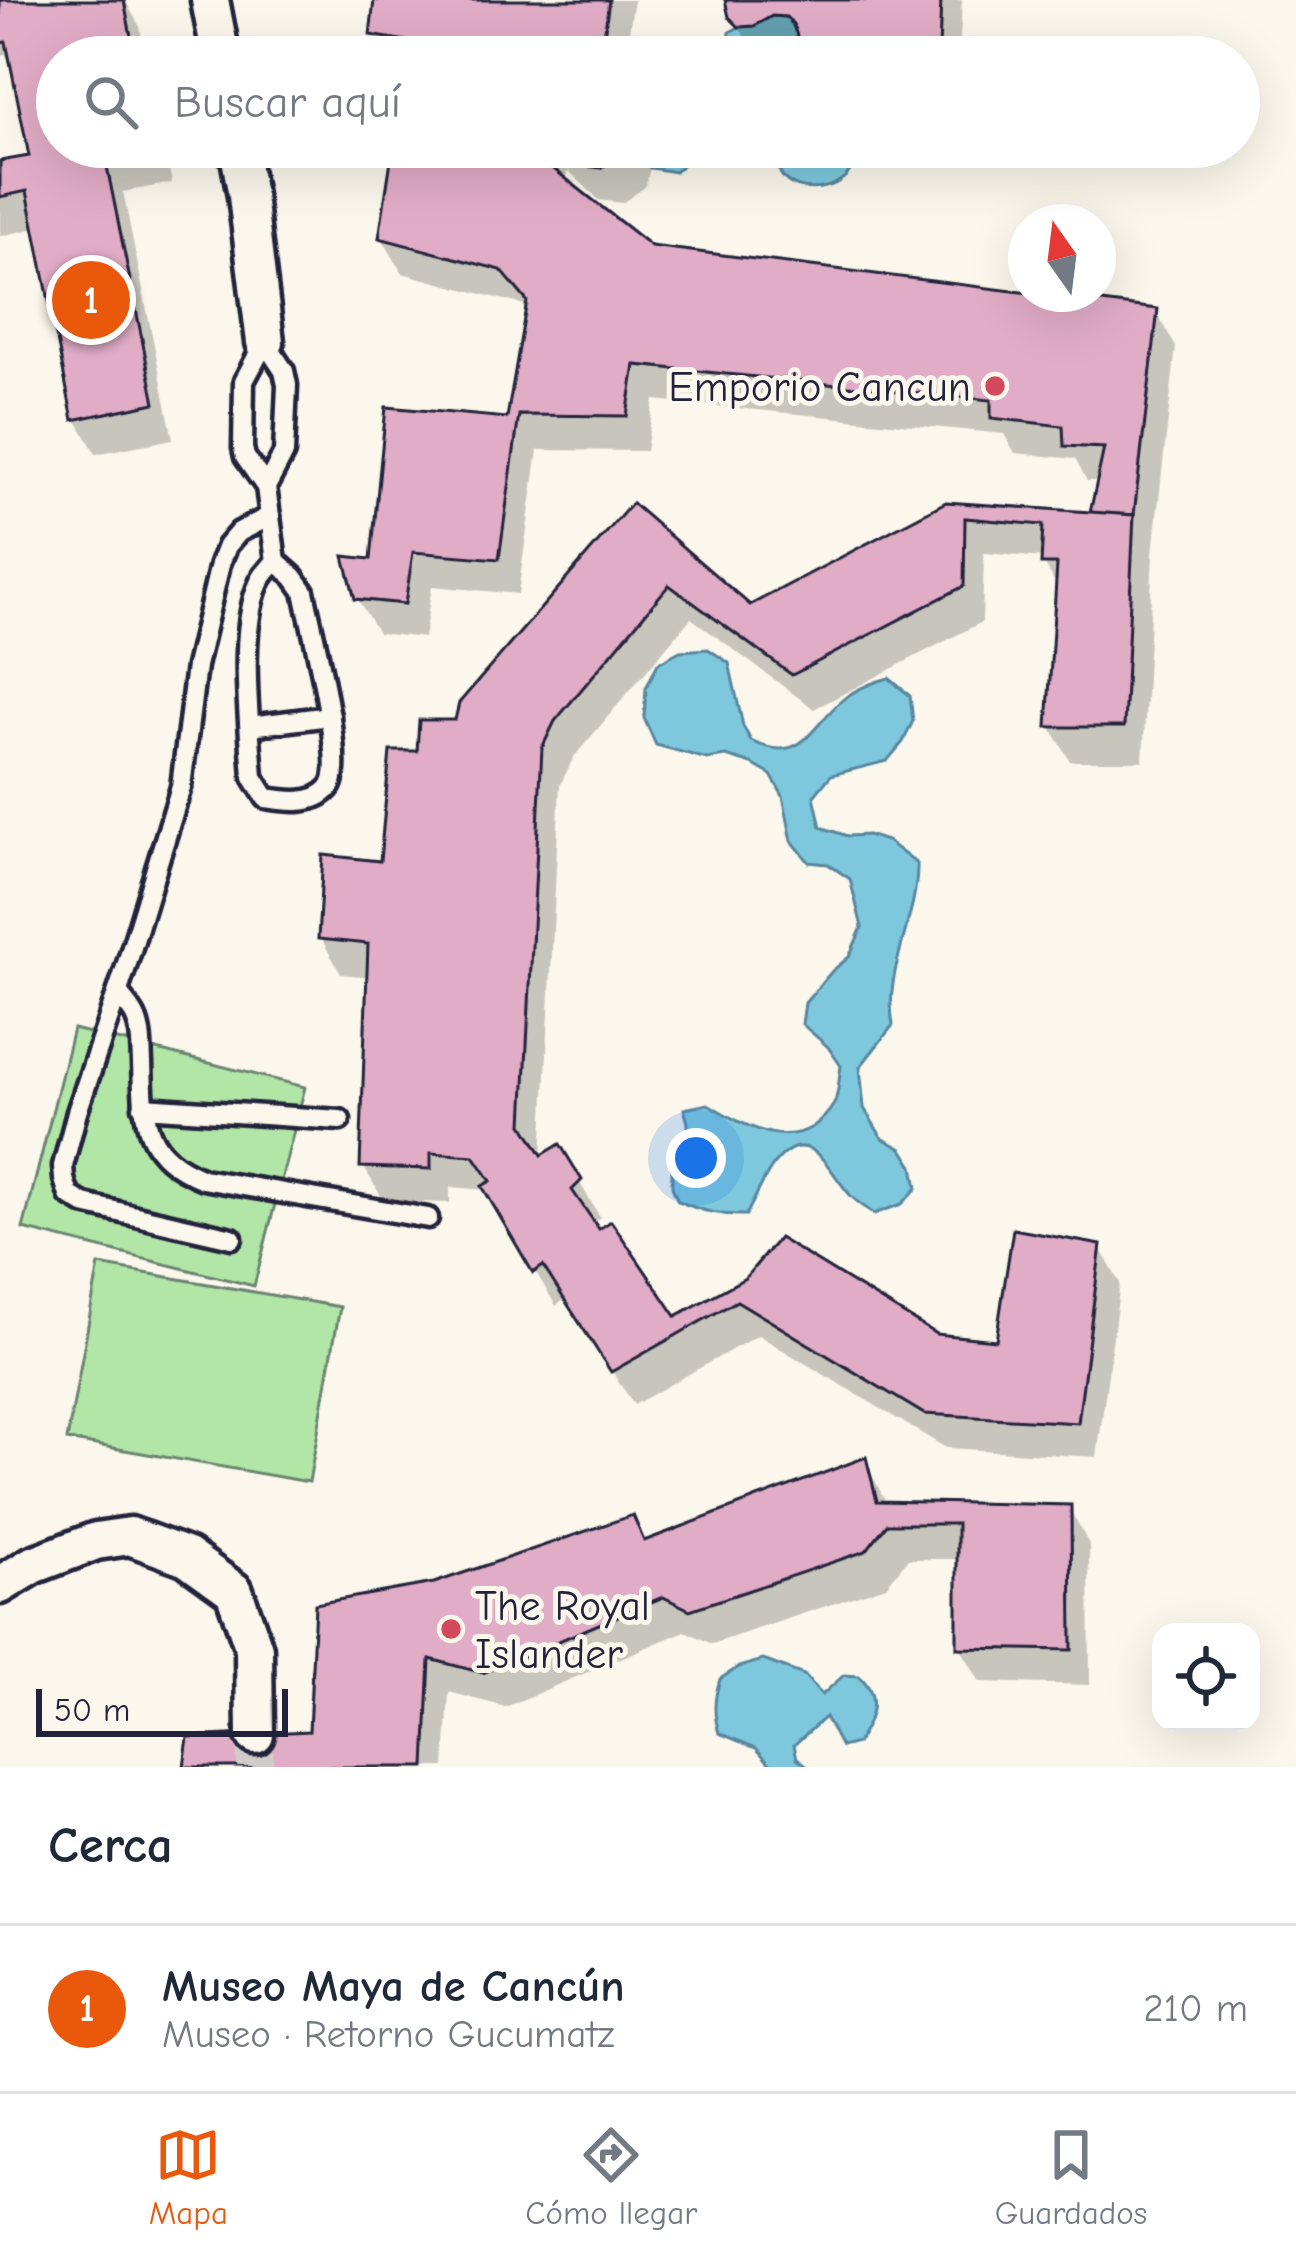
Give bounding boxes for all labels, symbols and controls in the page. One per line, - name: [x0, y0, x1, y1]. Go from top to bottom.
- search box: [36, 36, 1260, 168]
- icon: search: [78, 69, 144, 135]
- text: Buscar aquí: [174, 76, 401, 128]
- north arrow: [1008, 204, 1116, 312]
- pin: 1: [52, 255, 130, 345]
- place label: Emporio Cancun: [668, 363, 971, 412]
- marker: Emporio Cancun: [982, 373, 1008, 399]
- your location: [666, 1128, 726, 1188]
- place label: The Royal Islander: [475, 1582, 650, 1679]
- marker: The Royal Islander: [438, 1616, 464, 1642]
- map controls: [1152, 1623, 1260, 1731]
- button: locate: [1152, 1623, 1260, 1731]
- scale bar: [36, 1683, 288, 1736]
- text: 50 m: [54, 1691, 130, 1729]
- text: Cerca: [48, 1816, 173, 1875]
- text: Museo Maya de Cancún: [162, 1960, 625, 2012]
- text: 1: [79, 1986, 95, 2031]
- text: 210 m: [1143, 1986, 1248, 2031]
- text: Museo · Retorno Gucumatz: [162, 2012, 615, 2057]
- tab: Mapa: [149, 2122, 228, 2232]
- tab: Cómo llegar: [525, 2122, 697, 2232]
- tab: Guardados: [995, 2122, 1147, 2232]

